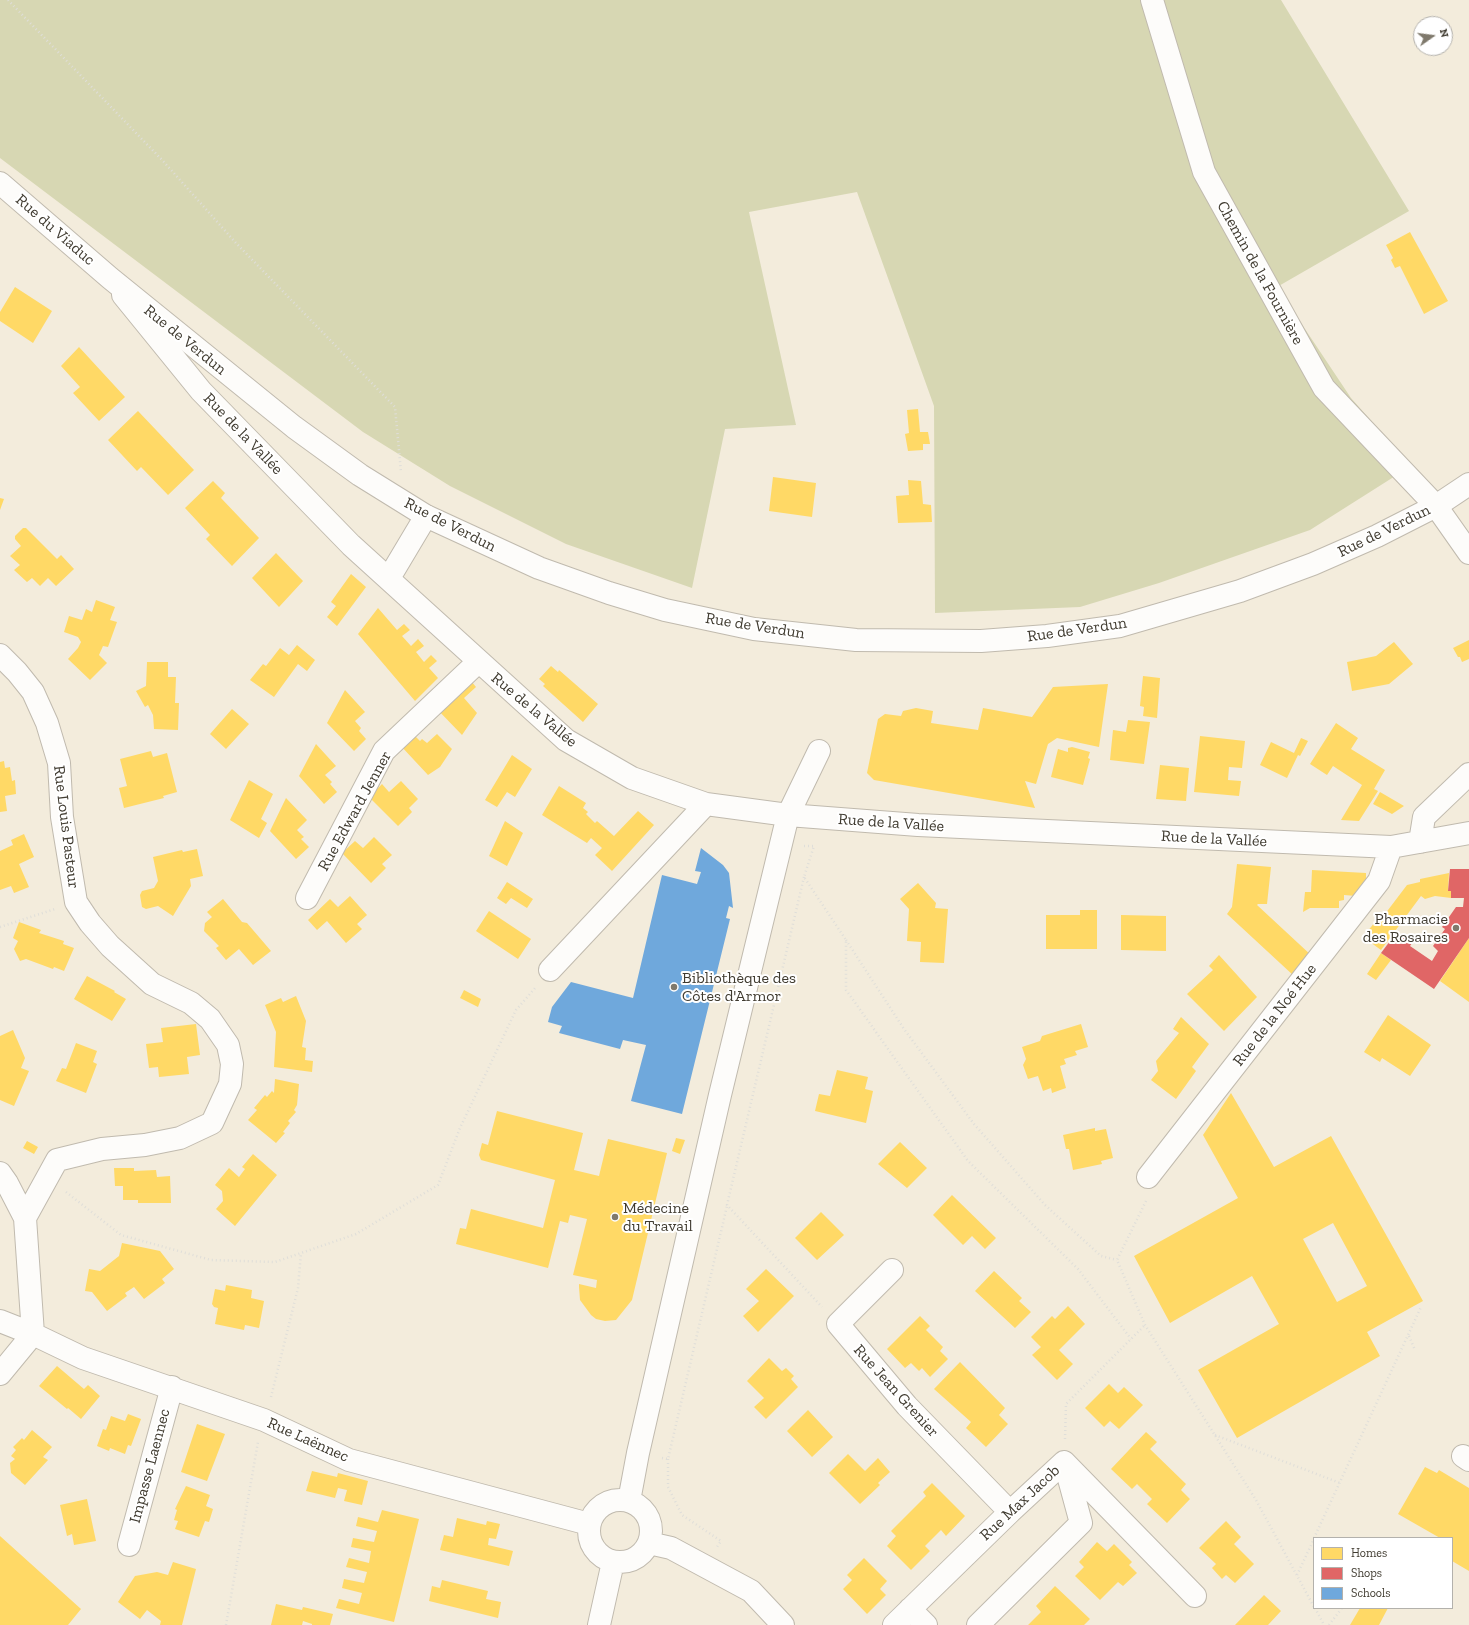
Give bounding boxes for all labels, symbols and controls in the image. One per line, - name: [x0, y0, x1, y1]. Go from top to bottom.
- north arrow: [1413, 16, 1453, 56]
- text: N: [1437, 28, 1451, 39]
- street label: Rue du Viaduc: [11, 190, 99, 270]
- street label: Chemin de la Fournière: [1212, 198, 1308, 348]
- street label: Rue de Verdun: [140, 301, 230, 379]
- street label: Rue de la Vallée: [199, 389, 287, 479]
- street label: Rue de Verdun: [401, 494, 499, 556]
- street label: Rue de Verdun: [1335, 500, 1433, 562]
- street label: Rue de Verdun: [704, 609, 806, 643]
- street label: Rue de Verdun: [1026, 614, 1128, 646]
- street label: Rue de la Vallée: [487, 669, 581, 751]
- street label: Rue Edward Jenner: [314, 748, 396, 874]
- street label: Rue Louis Pasteur: [49, 764, 83, 890]
- street label: Rue de la Vallée: [837, 810, 945, 836]
- street label: Rue de la Vallée: [1160, 827, 1268, 851]
- place label: Pharmacie des Rosaires: [1363, 909, 1448, 947]
- marker: Pharmacie des Rosaires: [1451, 923, 1461, 933]
- street label: Rue de la Noé Hue: [1229, 960, 1321, 1070]
- place label: Bibliothèque des Côtes d'Armor: [682, 968, 796, 1006]
- marker: Bibliothèque des Côtes d'Armor: [669, 982, 679, 992]
- place label: Médecine du Travail: [623, 1198, 693, 1236]
- marker: Médecine du Travail: [610, 1212, 620, 1222]
- street label: Rue Jean Grenier: [849, 1341, 943, 1441]
- street label: Impasse Laennec: [125, 1407, 175, 1525]
- street label: Rue Laënnec: [264, 1413, 352, 1467]
- street label: Rue Max Jacob: [976, 1461, 1064, 1545]
- legend: [1313, 1537, 1453, 1609]
- text: Homes: [1351, 1546, 1387, 1560]
- text: Shops: [1351, 1566, 1382, 1580]
- text: Schools: [1351, 1586, 1390, 1600]

